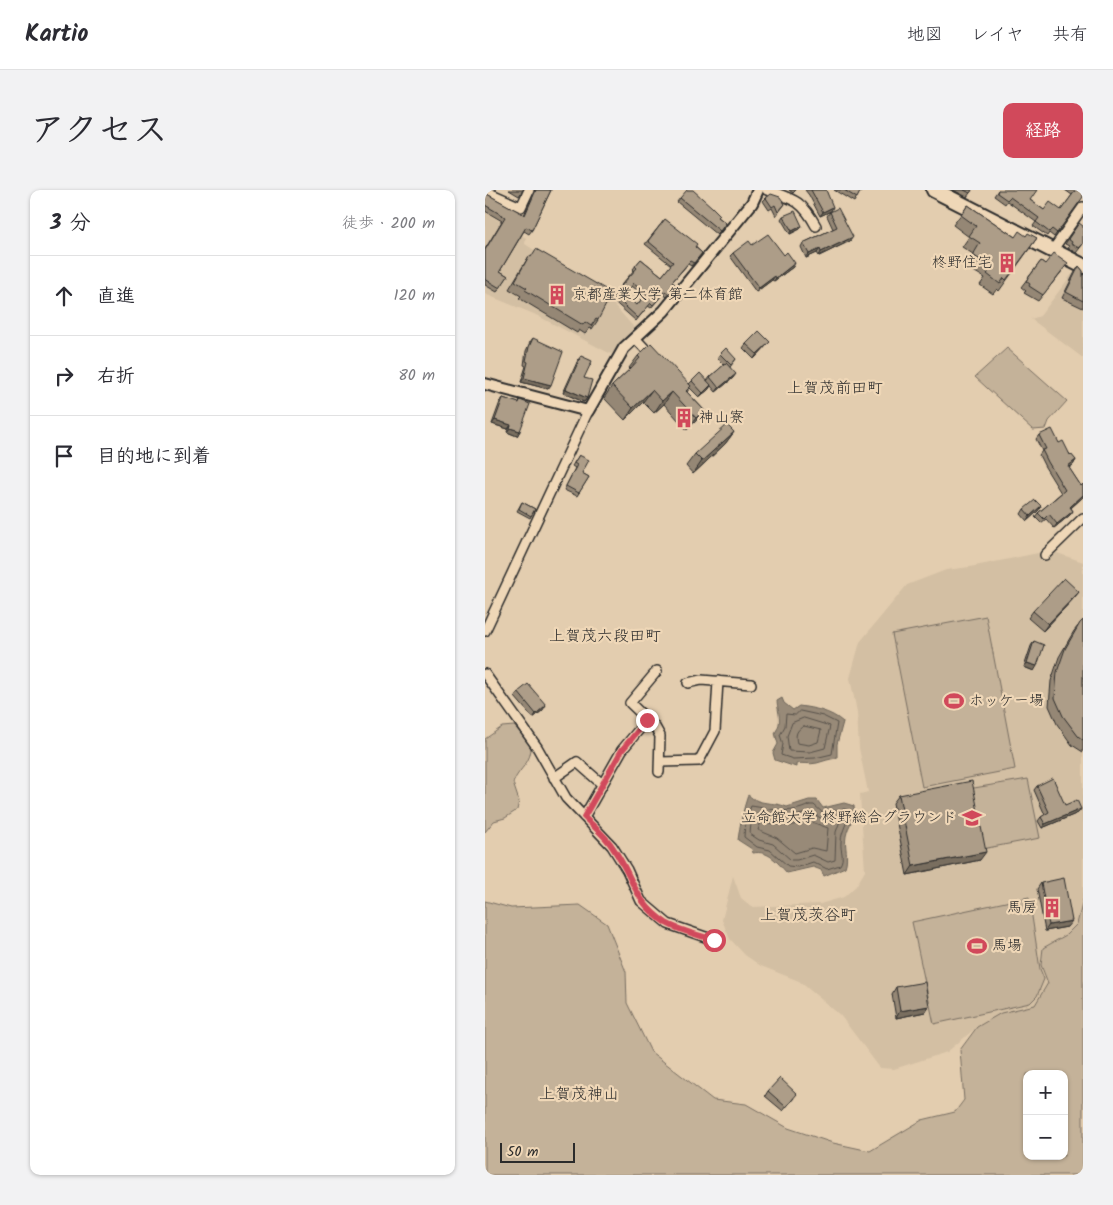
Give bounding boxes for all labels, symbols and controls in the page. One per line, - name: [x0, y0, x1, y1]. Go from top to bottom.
- text: Kartio: [25, 15, 88, 54]
- text: 地図: [907, 21, 943, 50]
- text: レイヤ: [971, 21, 1024, 50]
- text: 共有: [1052, 21, 1088, 50]
- button: 経路: [1003, 103, 1083, 158]
- text: アクセス: [30, 104, 168, 160]
- text: 3 分: [50, 207, 91, 240]
- text: 徒歩 · 200 m: [342, 211, 435, 236]
- place label: 柊野住宅: [932, 251, 992, 275]
- building icon: 柊野住宅: [996, 252, 1018, 274]
- icon: ahead: [50, 282, 78, 310]
- text: 直進: [97, 282, 135, 312]
- text: 120 m: [394, 283, 435, 308]
- place label: 京都産業大学 第二体育館: [572, 283, 743, 307]
- building icon: 京都産業大学 第二体育館: [546, 284, 568, 306]
- icon: right: [50, 362, 78, 390]
- text: 右折: [97, 362, 135, 392]
- text: 80 m: [398, 363, 435, 388]
- district label: 上賀茂前田町: [787, 376, 883, 401]
- place label: 神山寮: [699, 406, 744, 430]
- building icon: 神山寮: [673, 407, 695, 429]
- icon: arrive: [50, 442, 78, 470]
- text: 目的地に到着: [97, 442, 211, 472]
- district label: 上賀茂六段田町: [549, 624, 661, 649]
- place label: ホッケー場: [969, 689, 1044, 713]
- sports icon: ホッケー場: [943, 690, 965, 712]
- route end: [636, 709, 659, 732]
- place label: 立命館大学 柊野総合グラウンド: [741, 806, 957, 830]
- school or university icon: 立命館大学 柊野総合グラウンド: [961, 807, 983, 829]
- place label: 馬房: [1007, 896, 1037, 920]
- building icon: 馬房: [1041, 897, 1063, 919]
- district label: 上賀茂茨谷町: [760, 903, 856, 928]
- route start: [703, 929, 726, 952]
- place label: 馬場: [992, 934, 1022, 958]
- sports icon: 馬場: [966, 935, 988, 957]
- map controls: [1023, 1070, 1068, 1160]
- button: +: [1023, 1070, 1068, 1115]
- district label: 上賀茂神山: [539, 1082, 619, 1107]
- button: −: [1023, 1115, 1068, 1160]
- scale bar: [500, 1140, 575, 1163]
- text: 50 m: [507, 1141, 538, 1163]

